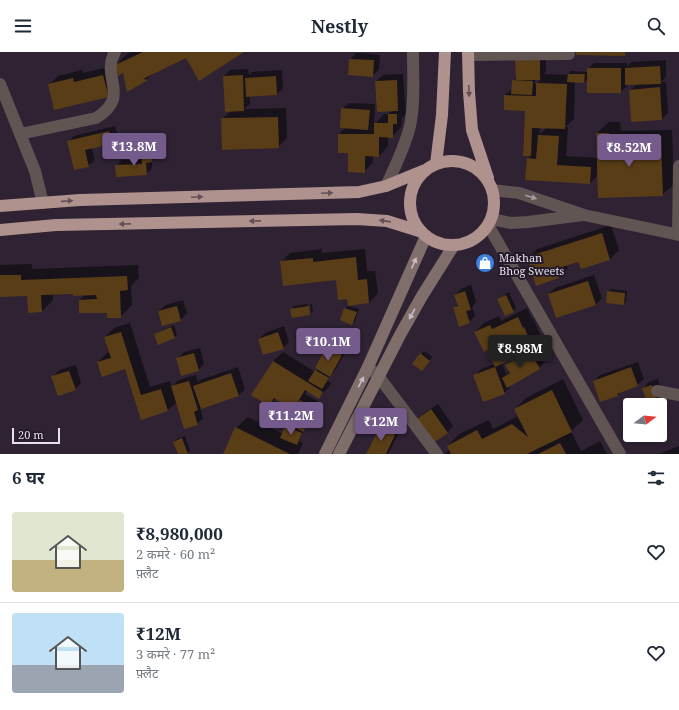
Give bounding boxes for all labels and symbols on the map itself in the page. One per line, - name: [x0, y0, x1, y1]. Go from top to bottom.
- one-way arrow: [466, 85, 472, 98]
- pin: ₹13.8M: [101, 133, 167, 167]
- pin: ₹8.52M: [596, 134, 662, 168]
- one-way arrow: [321, 190, 334, 196]
- one-way arrow: [191, 194, 204, 200]
- one-way arrow: [525, 194, 537, 200]
- one-way arrow: [61, 198, 73, 205]
- one-way arrow: [248, 218, 261, 224]
- one-way arrow: [379, 218, 391, 224]
- one-way arrow: [118, 221, 131, 227]
- place label: Makhan Bhog Sweets: [499, 250, 564, 278]
- shop icon: Makhan Bhog Sweets: [474, 252, 496, 274]
- one-way arrow: [411, 257, 417, 269]
- one-way arrow: [408, 308, 415, 320]
- pin: ₹10.1M: [295, 328, 361, 362]
- pin: ₹8.98M: [487, 335, 553, 369]
- one-way arrow: [358, 376, 364, 387]
- north arrow: [623, 398, 667, 442]
- pin: ₹11.2M: [258, 402, 324, 436]
- pin: ₹12M: [357, 408, 405, 442]
- scale bar: [12, 426, 60, 445]

